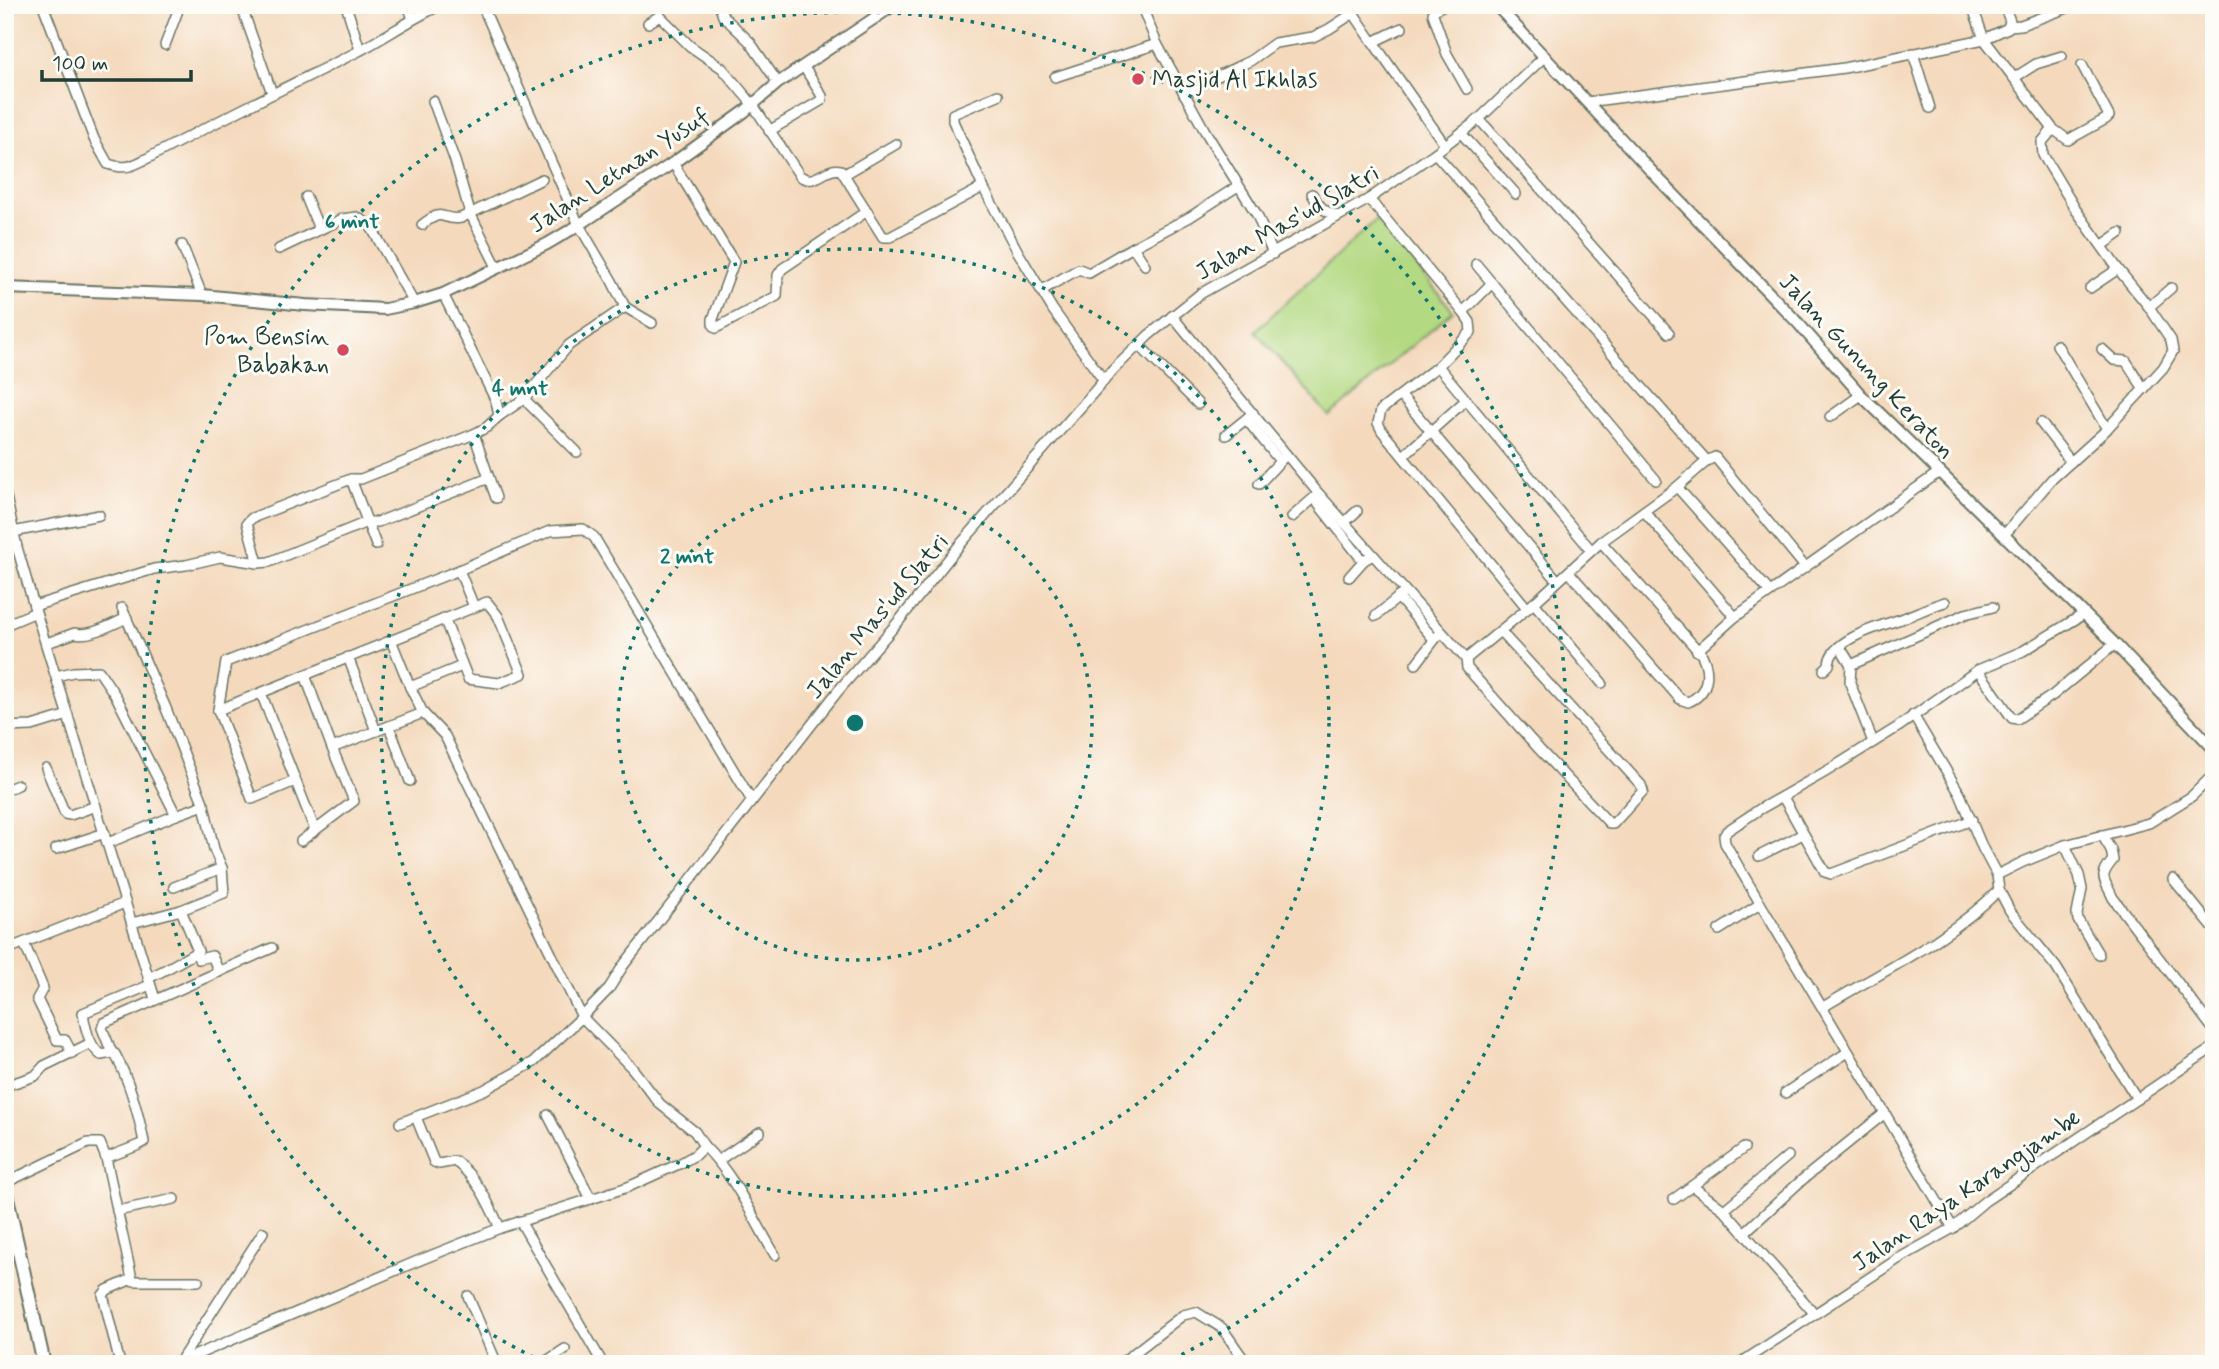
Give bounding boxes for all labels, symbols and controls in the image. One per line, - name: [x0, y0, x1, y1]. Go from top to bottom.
- scale bar: [42, 38, 191, 82]
- text: 100 m: [52, 50, 108, 78]
- place label: Masjid Al Ikhlas: [1152, 65, 1317, 96]
- marker: Masjid Al Ikhlas: [1130, 71, 1146, 87]
- street label: Jalan Letnan Yusuf: [524, 101, 716, 241]
- street label: Jalan Mas'ud Slatri: [1190, 158, 1385, 288]
- text: 6 mnt: [325, 208, 379, 236]
- street label: Jalan Gunung Keraton: [1771, 267, 1960, 467]
- place label: Pom Bensin Babakan: [204, 322, 329, 381]
- marker: Pom Bensin Babakan: [335, 342, 351, 358]
- text: 4 mnt: [492, 375, 548, 403]
- street label: Jalan Mas'ud Slatri: [800, 528, 956, 706]
- text: 2 mnt: [660, 543, 714, 571]
- centre of rings: [843, 711, 867, 735]
- street label: Jalan Raya Karangjambe: [1847, 1103, 2088, 1281]

